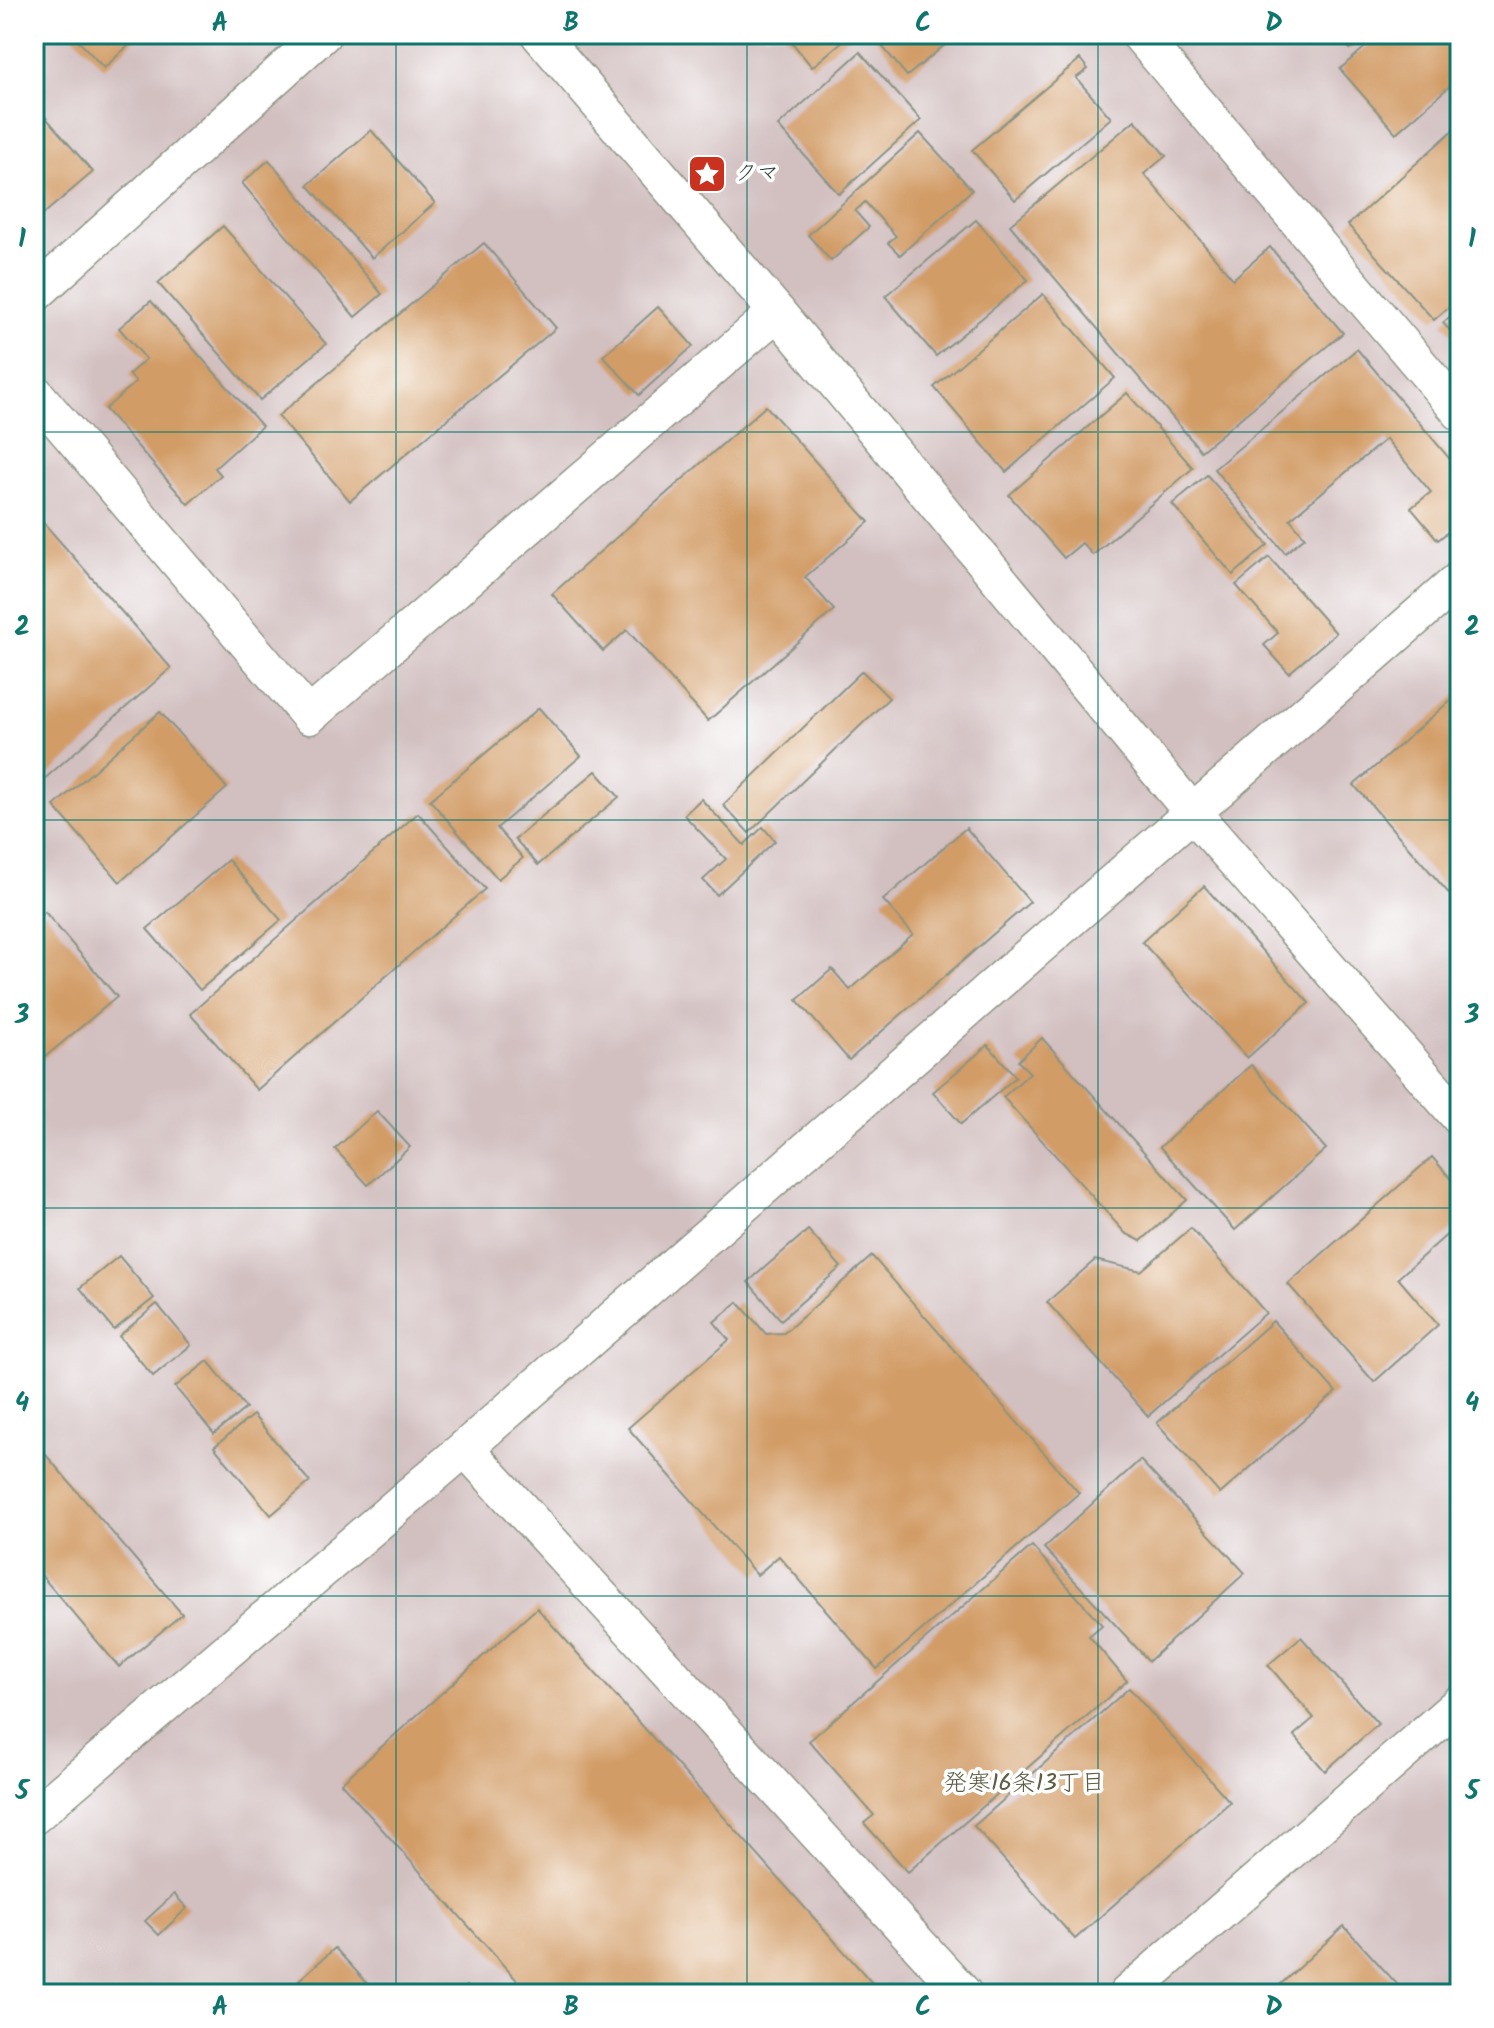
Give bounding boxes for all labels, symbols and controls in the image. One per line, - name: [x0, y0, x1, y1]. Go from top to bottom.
- text: A: [212, 3, 228, 45]
- text: B: [563, 3, 579, 45]
- text: C: [915, 3, 931, 45]
- text: D: [1265, 3, 1283, 45]
- place icon: クマ: [686, 153, 728, 195]
- place label: クマ: [735, 157, 779, 192]
- text: 1: [18, 219, 26, 261]
- text: 1: [1468, 219, 1476, 261]
- text: 2: [14, 607, 30, 649]
- text: 2: [1464, 607, 1480, 649]
- text: 3: [14, 995, 29, 1037]
- text: 3: [1464, 995, 1479, 1037]
- text: 4: [15, 1383, 29, 1425]
- text: 4: [1465, 1383, 1479, 1425]
- district label: 発寒16条13丁目: [943, 1764, 1105, 1803]
- text: 5: [14, 1771, 30, 1813]
- text: 5: [1464, 1771, 1480, 1813]
- text: A: [212, 1987, 228, 2028]
- text: B: [563, 1987, 579, 2028]
- text: C: [915, 1987, 931, 2028]
- text: D: [1265, 1987, 1283, 2028]

